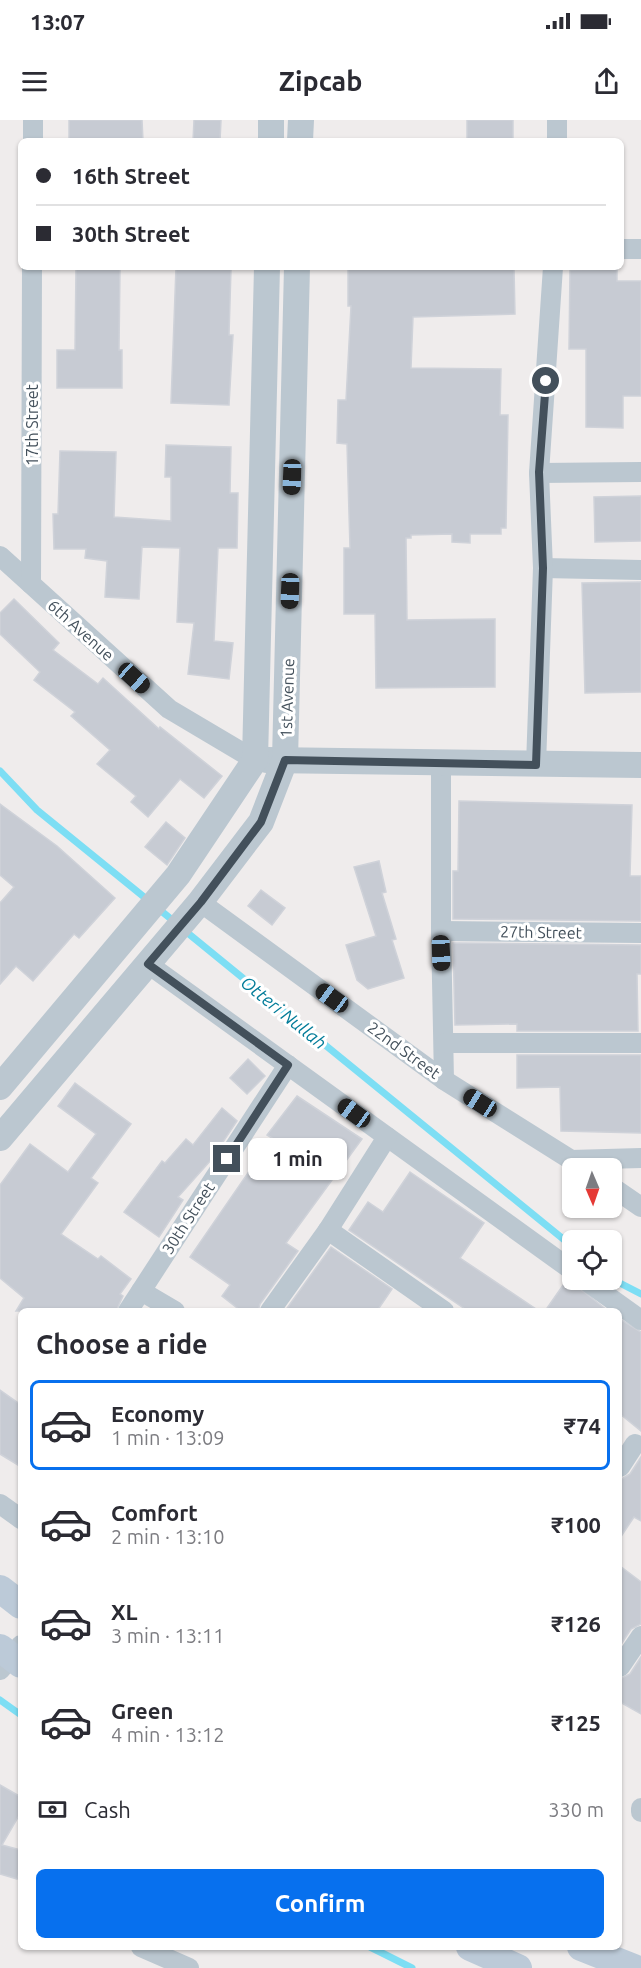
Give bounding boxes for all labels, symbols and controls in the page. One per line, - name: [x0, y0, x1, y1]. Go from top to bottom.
- text: 13:07: [30, 9, 85, 34]
- icon: menu: [18, 65, 51, 98]
- icon: share: [590, 65, 623, 98]
- text: Zipcab: [279, 66, 362, 96]
- text: 16th Street: [72, 163, 190, 188]
- text: 30th Street: [72, 221, 190, 246]
- route start: [532, 367, 559, 394]
- street label: 17th Street: [23, 383, 41, 466]
- car: [282, 459, 302, 495]
- car: [280, 573, 300, 609]
- street label: 6th Avenue: [44, 596, 118, 664]
- street label: 1st Avenue: [277, 658, 297, 738]
- car: [115, 659, 153, 697]
- street label: 27th Street: [500, 922, 583, 942]
- car: [431, 935, 451, 971]
- water label: Otteri Nullah: [237, 971, 331, 1053]
- car: [312, 980, 352, 1016]
- street label: 22nd Street: [364, 1018, 444, 1083]
- car: [460, 1086, 500, 1120]
- car: [334, 1095, 374, 1131]
- callout: 1 min: [248, 1138, 347, 1180]
- route end: [213, 1145, 240, 1172]
- text: 1 min: [272, 1147, 323, 1170]
- north arrow: [562, 1158, 622, 1218]
- map controls: [562, 1158, 622, 1290]
- street label: 30th Street: [158, 1178, 218, 1257]
- button: locate: [562, 1230, 622, 1290]
- text: Choose a ride: [36, 1329, 208, 1359]
- icon: car: [39, 1398, 93, 1452]
- text: Economy: [111, 1401, 204, 1426]
- text: ₹74: [564, 1413, 601, 1438]
- text: 1 min · 13:09: [111, 1426, 225, 1449]
- icon: car: [39, 1497, 93, 1551]
- text: Comfort: [111, 1500, 198, 1525]
- text: ₹100: [551, 1512, 601, 1537]
- text: 2 min · 13:10: [111, 1525, 225, 1548]
- icon: car: [39, 1596, 93, 1650]
- text: XL: [111, 1599, 138, 1624]
- text: ₹126: [551, 1611, 601, 1636]
- text: 3 min · 13:11: [111, 1624, 225, 1647]
- icon: car: [39, 1695, 93, 1749]
- text: Green: [111, 1698, 173, 1723]
- text: ₹125: [551, 1710, 601, 1735]
- text: 4 min · 13:12: [111, 1723, 225, 1746]
- icon: cash: [36, 1793, 69, 1826]
- text: Cash: [84, 1797, 131, 1822]
- text: 330 m: [548, 1798, 604, 1821]
- button: Confirm: [36, 1869, 604, 1938]

